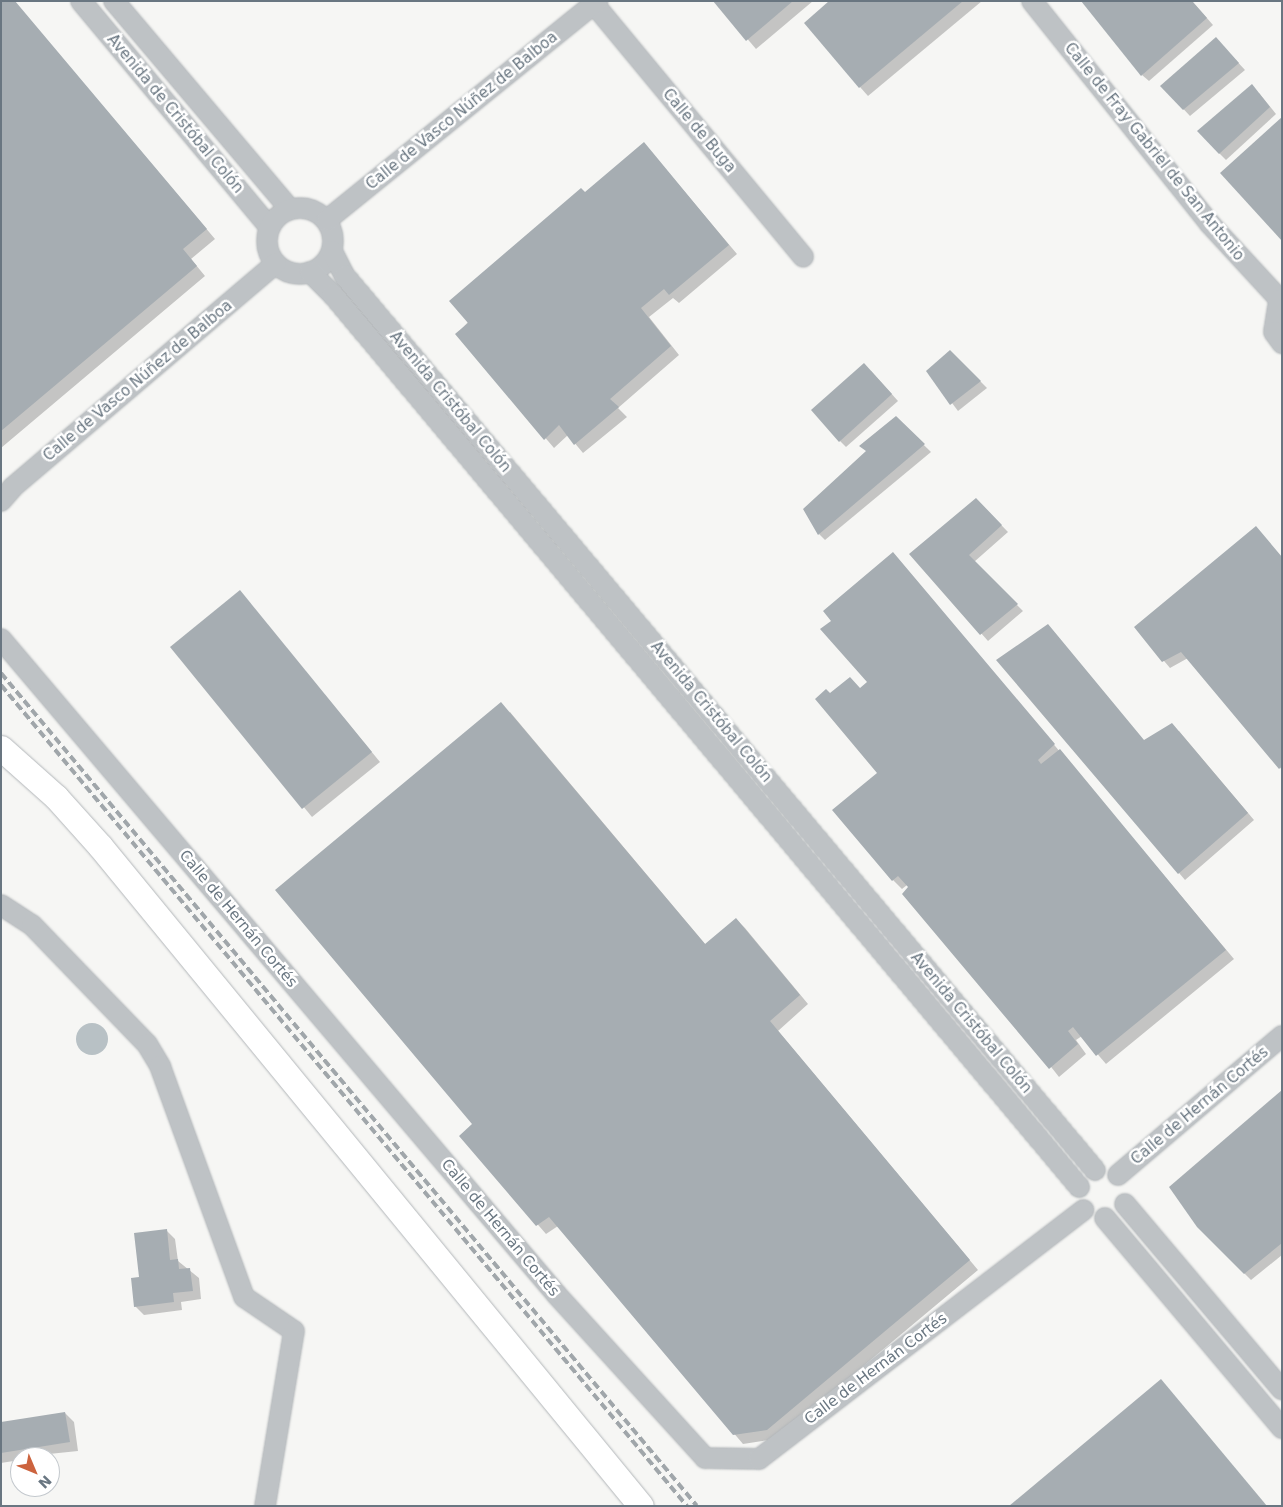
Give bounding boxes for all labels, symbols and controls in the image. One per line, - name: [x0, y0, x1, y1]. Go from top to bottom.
- street label: Calle de Vasco Núñez de Balboa: [363, 28, 561, 194]
- street label: Avenida de Cristóbal Colón: [103, 31, 247, 197]
- street label: Calle de Fray Gabriel de San Antonio: [1060, 39, 1248, 265]
- street label: Calle de Buga: [659, 85, 739, 177]
- street label: Calle de Vasco Núñez de Balboa: [40, 297, 236, 465]
- street label: Avenida Cristóbal Colón: [386, 328, 514, 476]
- street label: Avenida Cristóbal Colón: [647, 638, 775, 786]
- street label: Calle de Hernán Cortés: [175, 847, 301, 991]
- street label: Avenida Cristóbal Colón: [907, 949, 1035, 1097]
- street label: Calle de Hernán Cortés: [1128, 1043, 1272, 1169]
- street label: Calle de Hernán Cortés: [437, 1156, 563, 1300]
- street label: Calle de Hernán Cortés: [801, 1310, 951, 1428]
- north arrow: [10, 1447, 60, 1497]
- text: N: [35, 1472, 55, 1492]

